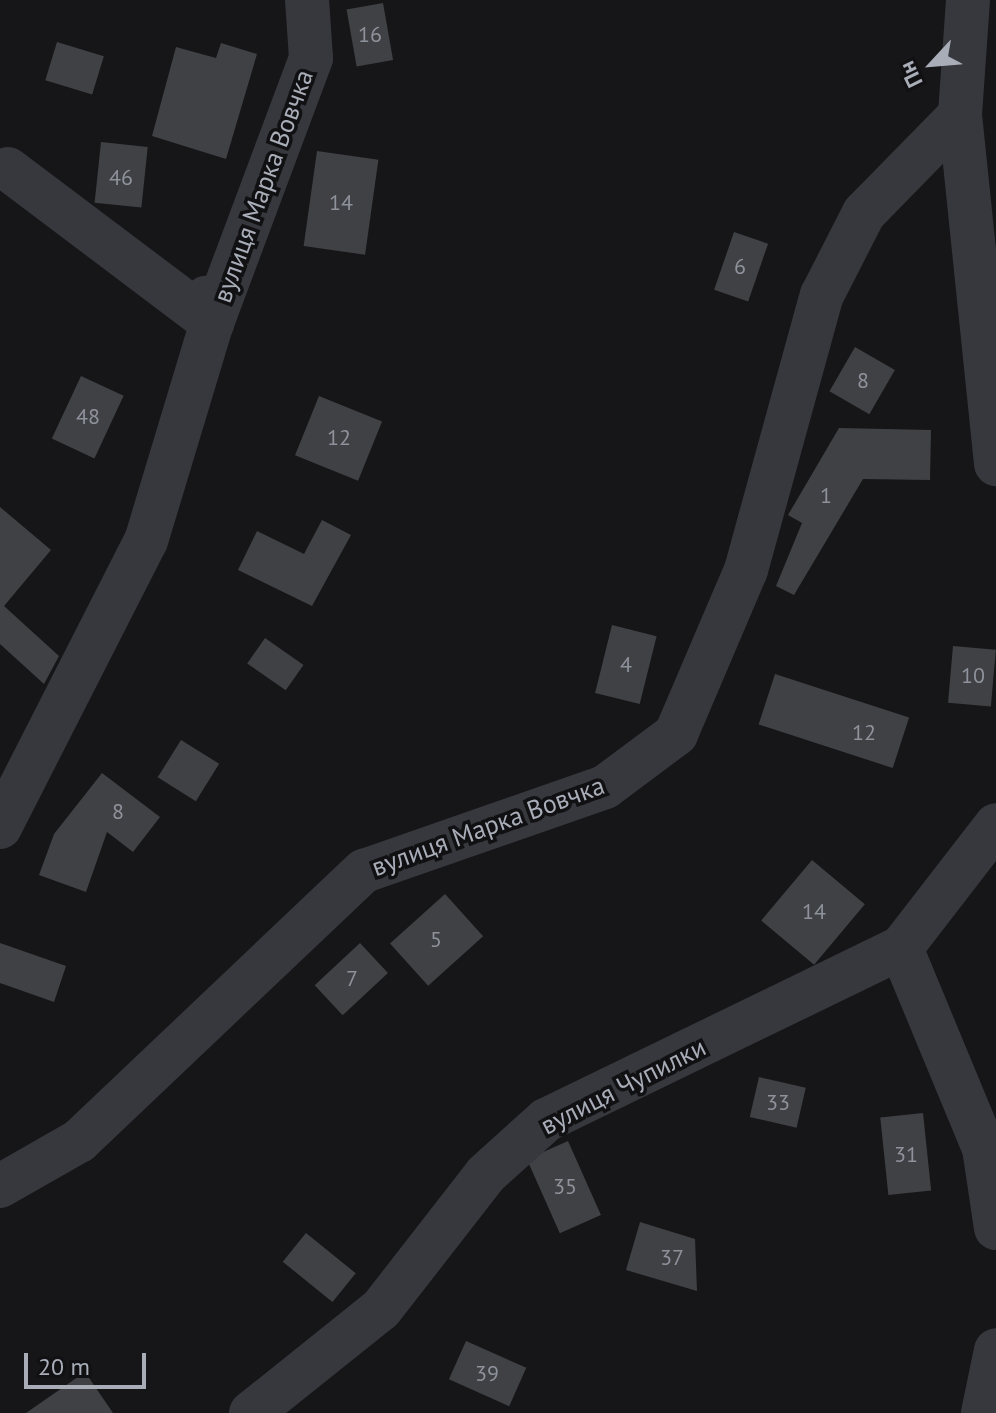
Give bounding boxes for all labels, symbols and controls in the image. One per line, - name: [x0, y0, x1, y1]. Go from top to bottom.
- house number: 16: [358, 22, 382, 48]
- north arrow: [892, 24, 972, 104]
- text: Пн: [892, 57, 929, 92]
- street label: вулиця Марка Вовчка: [206, 65, 320, 307]
- house number: 46: [109, 165, 133, 191]
- house number: 14: [329, 190, 353, 216]
- house number: 6: [734, 254, 746, 280]
- house number: 8: [857, 368, 869, 394]
- house number: 48: [76, 404, 100, 430]
- house number: 12: [327, 425, 351, 451]
- house number: 1: [820, 483, 832, 509]
- house number: 4: [620, 652, 632, 678]
- house number: 10: [961, 663, 985, 689]
- house number: 12: [852, 720, 876, 746]
- street label: вулиця Марка Вовчка: [367, 769, 609, 883]
- house number: 8: [112, 799, 124, 825]
- house number: 14: [802, 899, 826, 925]
- house number: 5: [430, 927, 442, 953]
- house number: 7: [346, 966, 358, 992]
- street label: вулиця Чупилки: [535, 1031, 711, 1141]
- house number: 33: [766, 1090, 790, 1116]
- house number: 31: [894, 1142, 918, 1168]
- house number: 35: [553, 1174, 577, 1200]
- house number: 37: [660, 1245, 684, 1271]
- scale bar: [28, 1337, 150, 1387]
- text: 20 m: [38, 1351, 90, 1382]
- house number: 39: [475, 1361, 499, 1387]

